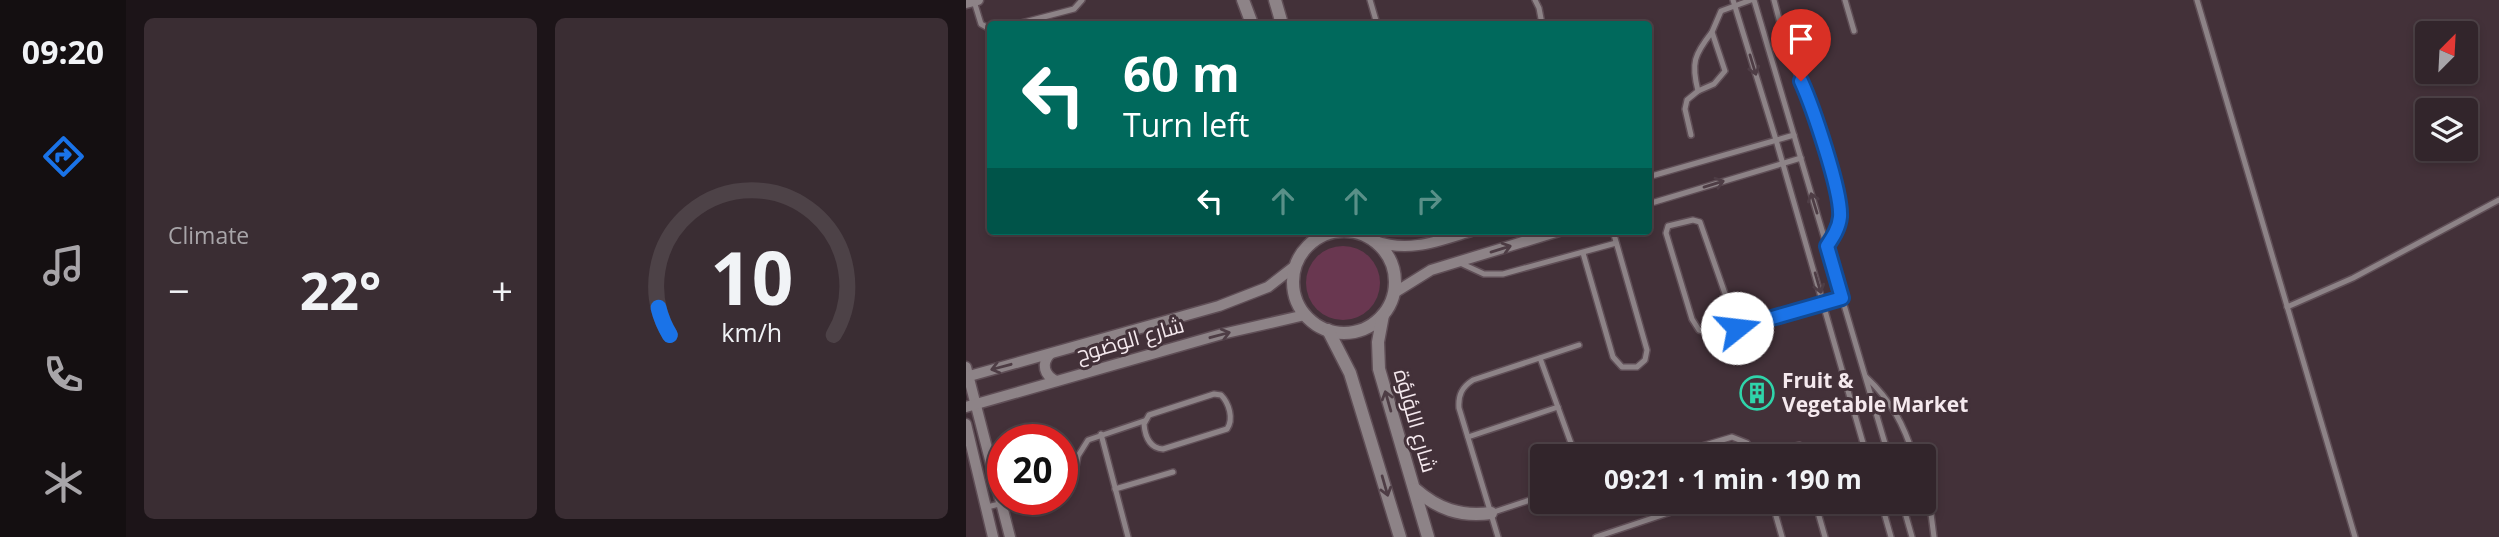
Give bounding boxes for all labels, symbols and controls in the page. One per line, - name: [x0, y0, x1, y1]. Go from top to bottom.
- pin: [1771, 9, 1831, 81]
- icon: arrive: [1782, 20, 1820, 58]
- north arrow: [2415, 21, 2478, 84]
- map controls: [2415, 21, 2478, 161]
- text: 09:20: [22, 30, 104, 73]
- text: 60 m: [1123, 40, 1240, 106]
- icon: left: [1008, 49, 1099, 140]
- one-way arrow: [1748, 54, 1761, 76]
- button: layers: [2415, 98, 2478, 161]
- text: Turn left: [1123, 103, 1249, 146]
- icon: directions: [39, 132, 88, 181]
- one-way arrow: [1703, 177, 1725, 190]
- icon: left: [1191, 182, 1229, 220]
- icon: ahead: [1264, 182, 1302, 220]
- icon: ahead: [1337, 182, 1375, 220]
- icon: right: [1410, 182, 1448, 220]
- one-way arrow: [1807, 192, 1820, 214]
- text: Climate: [168, 219, 249, 251]
- text: 10: [710, 227, 793, 326]
- icon: music: [39, 241, 88, 290]
- one-way arrow: [1490, 241, 1512, 254]
- text: 22°: [300, 254, 381, 325]
- text: −: [168, 264, 190, 316]
- text: +: [491, 264, 513, 316]
- one-way arrow: [1812, 272, 1825, 294]
- position arrow: [1700, 291, 1774, 365]
- street label: شارع الوضوح: [1072, 310, 1187, 369]
- text: km/h: [721, 314, 782, 348]
- one-way arrow: [1208, 328, 1231, 341]
- icon: phone: [39, 350, 88, 399]
- one-way arrow: [990, 362, 1012, 375]
- street label: شارع اللؤلؤة: [1387, 366, 1444, 476]
- place label: Fruit & Vegetable Market: [1782, 366, 1968, 418]
- building icon: Fruit & Vegetable Market: [1738, 374, 1776, 412]
- one-way arrow: [1381, 390, 1394, 412]
- speed limit sign: 20: [987, 424, 1078, 515]
- icon: climate: [39, 458, 88, 507]
- text: 09:21 · 1 min · 190 m: [1604, 461, 1862, 497]
- one-way arrow: [1379, 475, 1392, 497]

